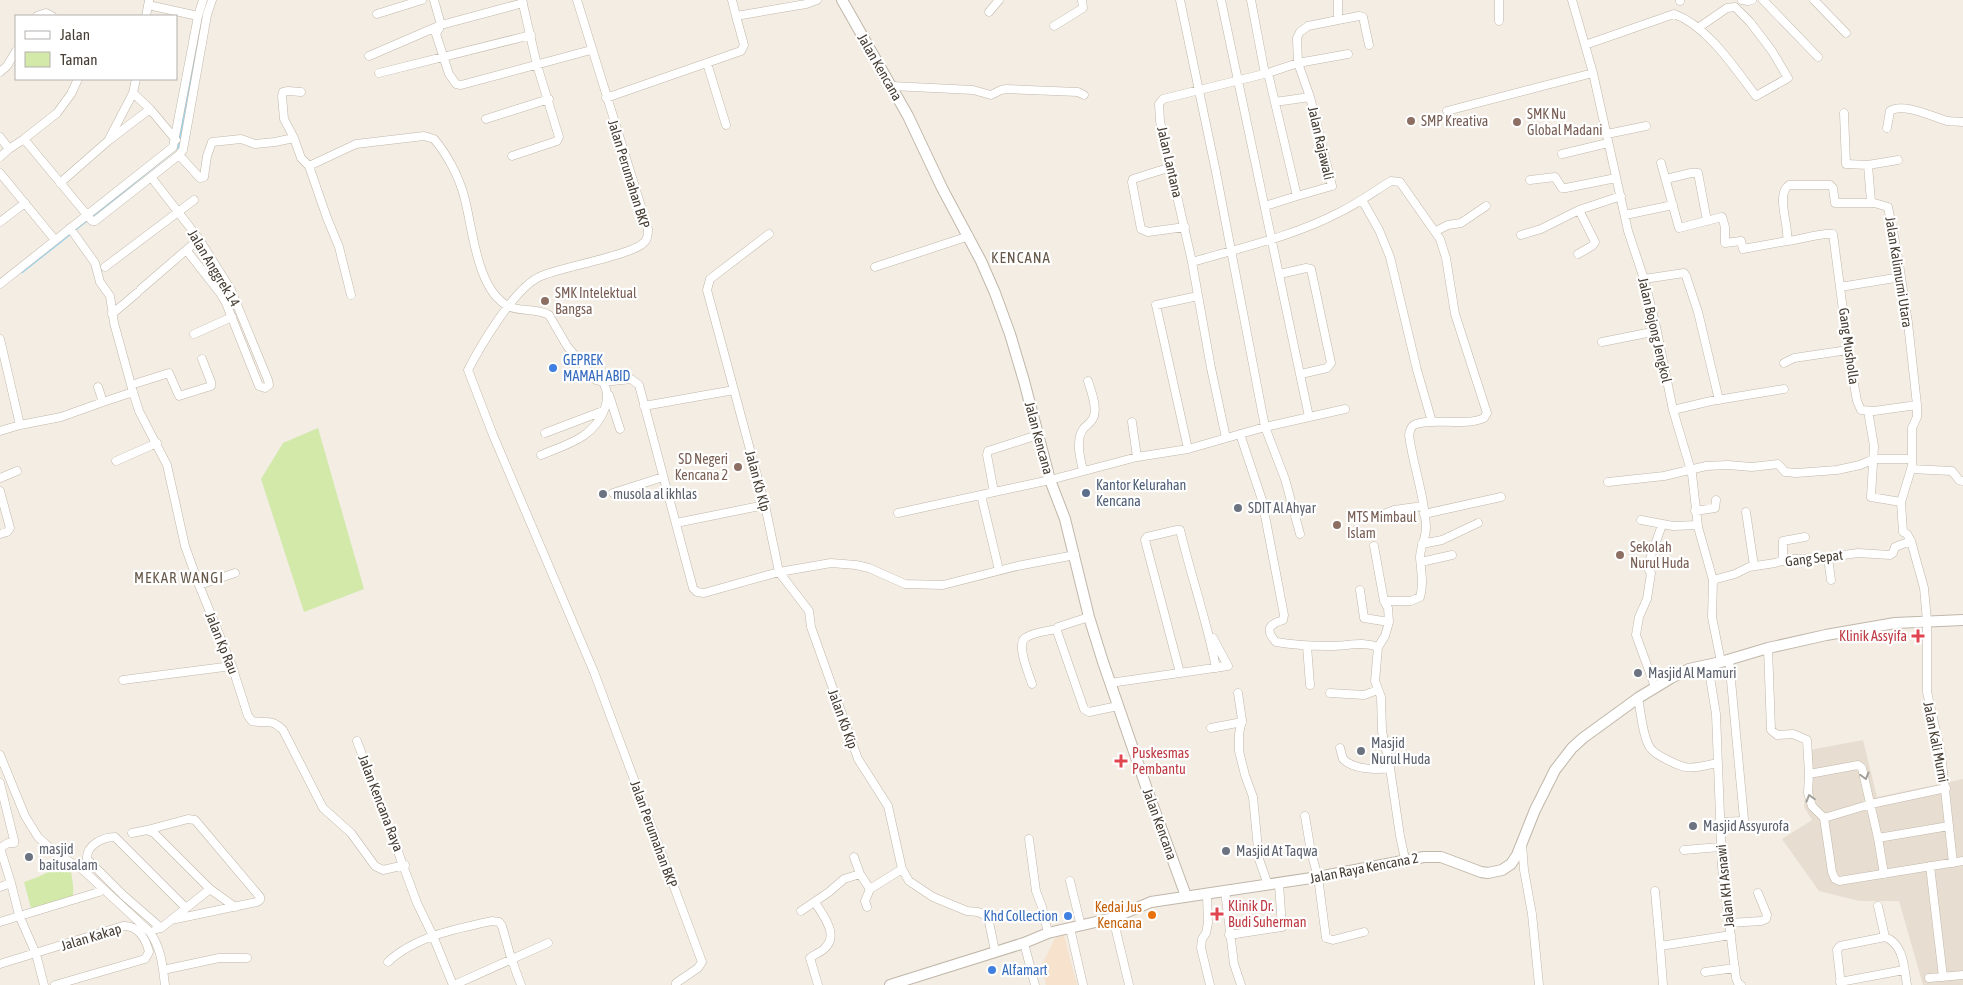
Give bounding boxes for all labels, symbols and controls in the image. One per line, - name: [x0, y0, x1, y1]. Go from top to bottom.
- legend: [15, 15, 178, 80]
- text: Jalan: [60, 26, 90, 43]
- street label: Jalan Kencana: [854, 31, 906, 103]
- text: Taman: [60, 51, 98, 68]
- street label: Jalan Rajawali: [1305, 105, 1337, 181]
- place label: SMK Nu Global Madani: [1527, 106, 1602, 138]
- place label: SMP Kreativa: [1421, 113, 1488, 129]
- marker: SMP Kreativa: [1405, 115, 1417, 127]
- marker: SMK Nu Global Madani: [1511, 116, 1523, 128]
- street label: Jalan Perumahan BKP: [605, 118, 653, 230]
- street label: Jalan Lantana: [1154, 125, 1186, 199]
- street label: Jalan Kalimurni Utara: [1882, 215, 1916, 329]
- street label: Jalan Anggrek 14: [185, 227, 243, 310]
- district label: KENCANA: [991, 249, 1051, 266]
- street label: Jalan Bojong Jengkol: [1635, 276, 1675, 384]
- place label: SMK Intelektual Bangsa: [555, 285, 637, 317]
- marker: SMK Intelektual Bangsa: [539, 295, 551, 307]
- street label: Gang Musholla: [1836, 307, 1862, 385]
- place label: GEPREK MAMAH ABID: [563, 352, 631, 384]
- marker: GEPREK MAMAH ABID: [547, 362, 559, 374]
- street label: Jalan Kencana: [1022, 400, 1056, 476]
- street label: Jalan Kb Klp: [742, 449, 774, 514]
- place label: SD Negeri Kencana 2: [675, 451, 728, 483]
- marker: SD Negeri Kencana 2: [732, 461, 744, 473]
- place label: Kantor Kelurahan Kencana: [1096, 477, 1186, 509]
- place label: musola al ikhlas: [613, 486, 697, 502]
- marker: Kantor Kelurahan Kencana: [1080, 487, 1092, 499]
- marker: musola al ikhlas: [597, 488, 609, 500]
- place label: SDIT Al Ahyar: [1248, 500, 1317, 516]
- marker: SDIT Al Ahyar: [1232, 502, 1244, 514]
- place label: MTS Mimbaul Islam: [1347, 509, 1417, 541]
- marker: MTS Mimbaul Islam: [1331, 519, 1343, 531]
- place label: Sekolah Nurul Huda: [1630, 539, 1690, 571]
- street label: Gang Sepat: [1784, 547, 1844, 569]
- marker: Sekolah Nurul Huda: [1614, 549, 1626, 561]
- district label: MEKAR WANGI: [134, 569, 224, 586]
- street label: Jalan Kp Rau: [202, 610, 242, 676]
- place label: Klinik Assyifa: [1839, 628, 1907, 644]
- marker: Klinik Assyifa: [1911, 629, 1925, 643]
- place label: Masjid Al Mamuri: [1648, 665, 1736, 681]
- marker: Masjid Al Mamuri: [1632, 667, 1644, 679]
- street label: Jalan Kb Kip: [825, 687, 861, 751]
- street label: Jalan Kali Murni: [1920, 700, 1952, 784]
- place label: Masjid Nurul Huda: [1371, 735, 1431, 767]
- place label: Puskesmas Pembantu: [1132, 745, 1189, 777]
- marker: Masjid Nurul Huda: [1355, 745, 1367, 757]
- street label: Jalan Kencana Raya: [355, 752, 407, 854]
- marker: Puskesmas Pembantu: [1114, 754, 1128, 768]
- one-way arrow: [1859, 772, 1869, 780]
- street label: Jalan Perumahan BKP: [627, 778, 681, 890]
- street label: Jalan Kencana: [1140, 786, 1180, 862]
- one-way arrow: [1806, 795, 1816, 803]
- place label: Masjid Assyurofa: [1703, 818, 1789, 834]
- marker: Masjid Assyurofa: [1687, 820, 1699, 832]
- place label: masjid baitusalam: [39, 841, 98, 873]
- place label: Masjid At Taqwa: [1236, 843, 1318, 859]
- street label: Jalan KH Asnawi: [1713, 844, 1737, 928]
- marker: Masjid At Taqwa: [1220, 845, 1232, 857]
- street label: Jalan Raya Kencana 2: [1308, 850, 1420, 886]
- marker: masjid baitusalam: [23, 851, 35, 863]
- place label: Klinik Dr. Budi Suherman: [1228, 898, 1306, 930]
- place label: Kedai Jus Kencana: [1095, 899, 1142, 931]
- marker: Klinik Dr. Budi Suherman: [1210, 907, 1224, 921]
- place label: Khd Collection: [984, 908, 1058, 924]
- marker: Kedai Jus Kencana: [1146, 909, 1158, 921]
- marker: Khd Collection: [1062, 910, 1074, 922]
- street label: Jalan Kakap: [59, 920, 123, 954]
- place label: Alfamart: [1002, 962, 1048, 978]
- marker: Alfamart: [986, 964, 998, 976]

